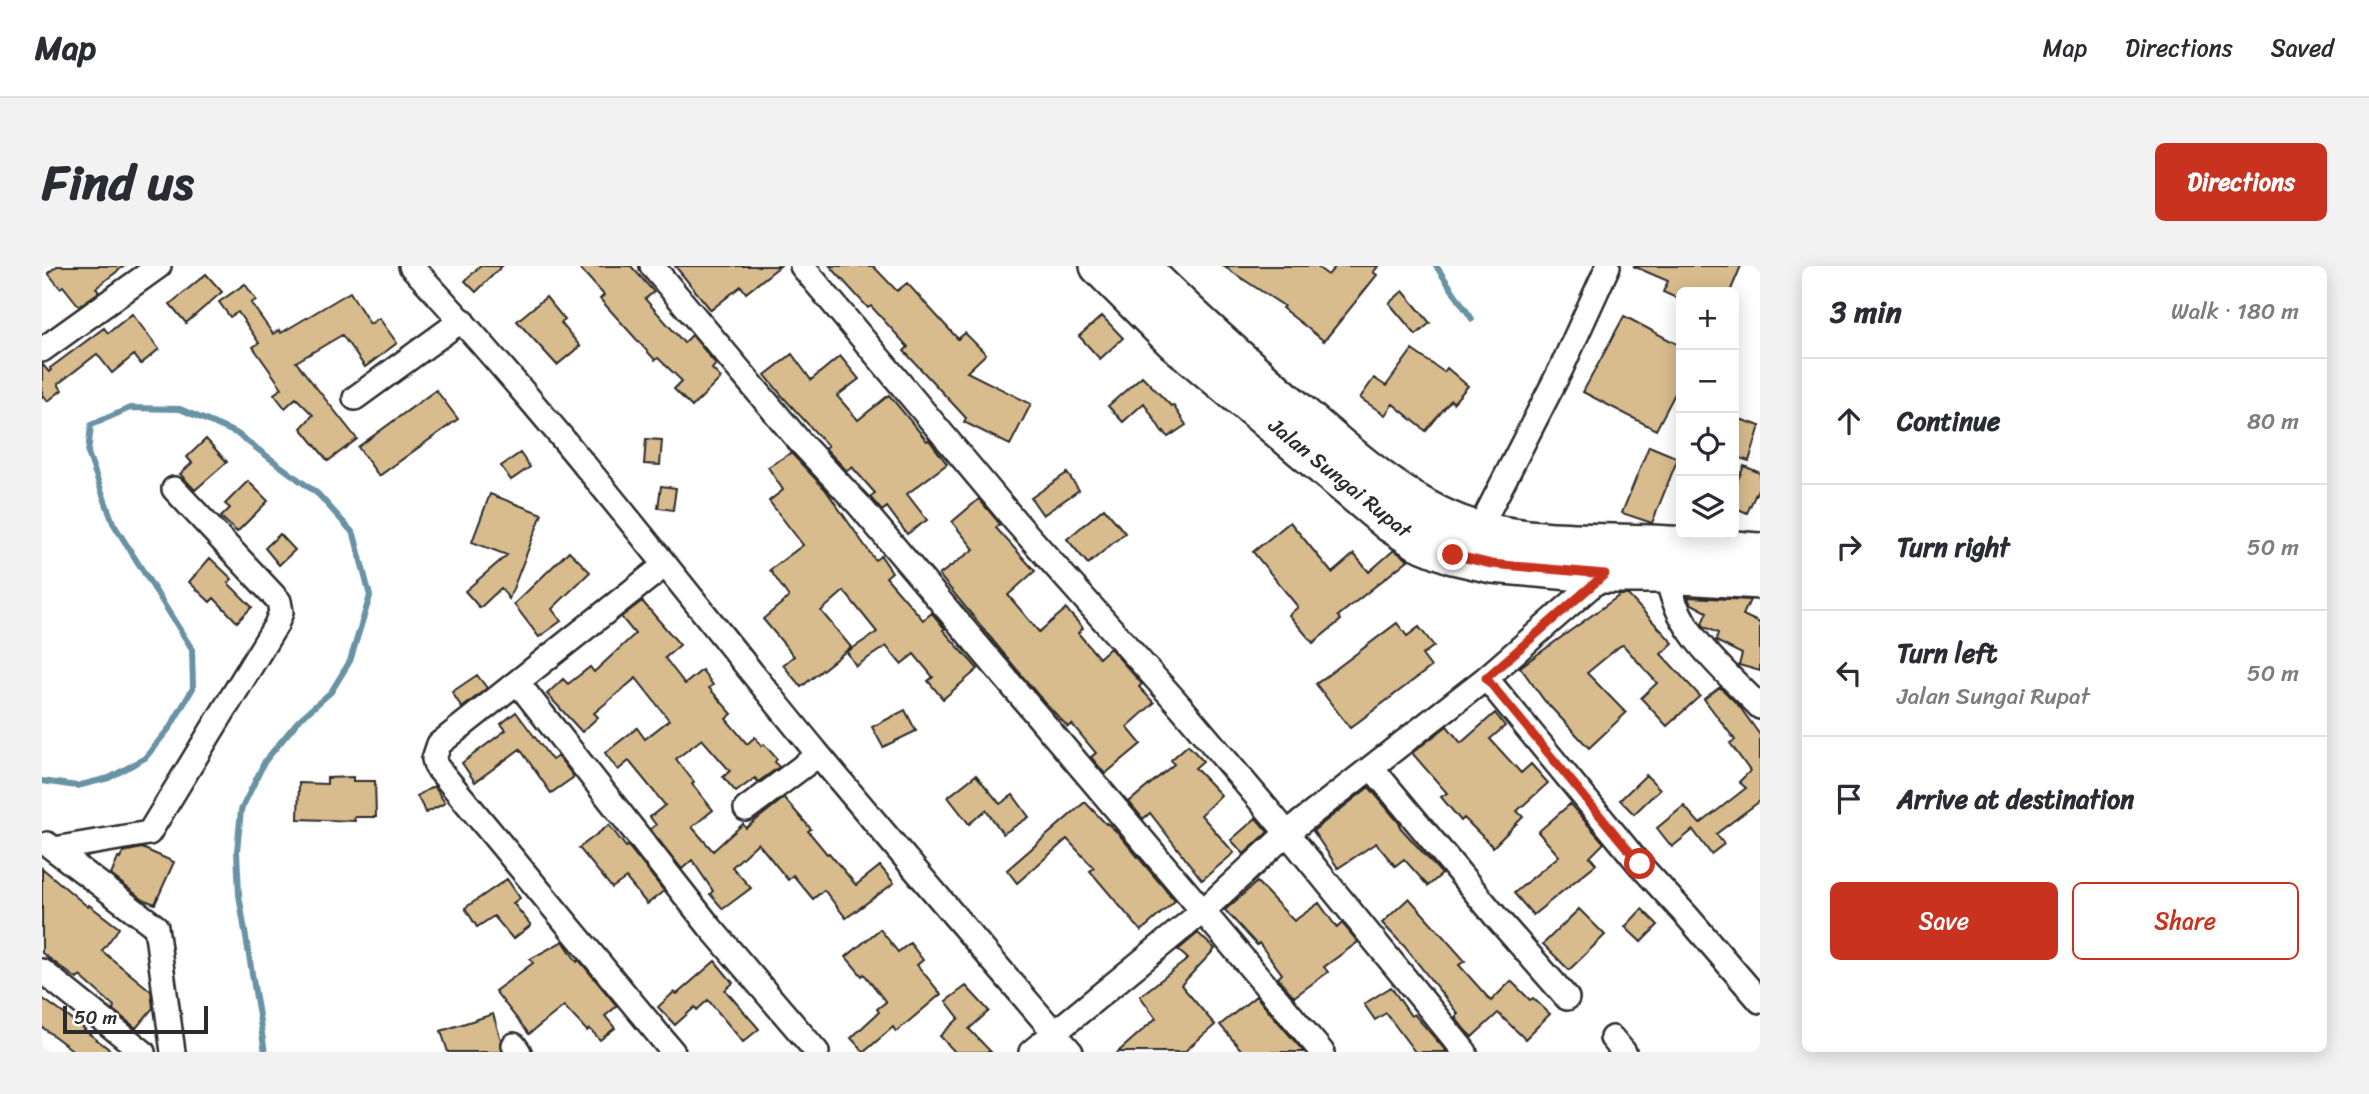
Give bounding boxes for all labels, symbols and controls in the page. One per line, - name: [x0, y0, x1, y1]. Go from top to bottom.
- text: Map: [35, 19, 96, 77]
- text: Map: [2043, 27, 2087, 69]
- text: Directions: [2125, 27, 2233, 69]
- text: Saved: [2271, 27, 2334, 69]
- text: Find us: [42, 139, 194, 226]
- button: Directions: [2155, 143, 2327, 221]
- text: 3 min: [1830, 285, 1902, 339]
- map controls: [1676, 287, 1739, 539]
- button: +: [1676, 287, 1739, 350]
- text: Walk · 180 m: [2171, 291, 2299, 332]
- button: −: [1676, 350, 1739, 413]
- text: Continue: [1897, 398, 2000, 444]
- text: 80 m: [2247, 401, 2299, 442]
- icon: ahead: [1830, 402, 1868, 440]
- street label: Jalan Sungai Rupat: [1259, 407, 1422, 549]
- button: locate: [1676, 413, 1739, 476]
- button: layers: [1676, 476, 1739, 539]
- text: Turn right: [1897, 524, 2010, 570]
- text: 50 m: [2247, 527, 2299, 568]
- icon: right: [1830, 528, 1868, 566]
- route end: [1437, 539, 1468, 570]
- text: Turn left: [1897, 630, 1997, 676]
- text: 50 m: [2247, 653, 2299, 694]
- icon: left: [1830, 654, 1868, 692]
- text: Jalan Sungai Rupat: [1897, 676, 2090, 717]
- text: Arrive at destination: [1897, 776, 2134, 822]
- icon: arrive: [1830, 780, 1868, 818]
- route start: [1624, 848, 1655, 879]
- button: Save: [1830, 882, 2058, 960]
- button: Share: [2072, 882, 2299, 960]
- text: 50 m: [74, 1001, 117, 1034]
- scale bar: [63, 1003, 208, 1035]

